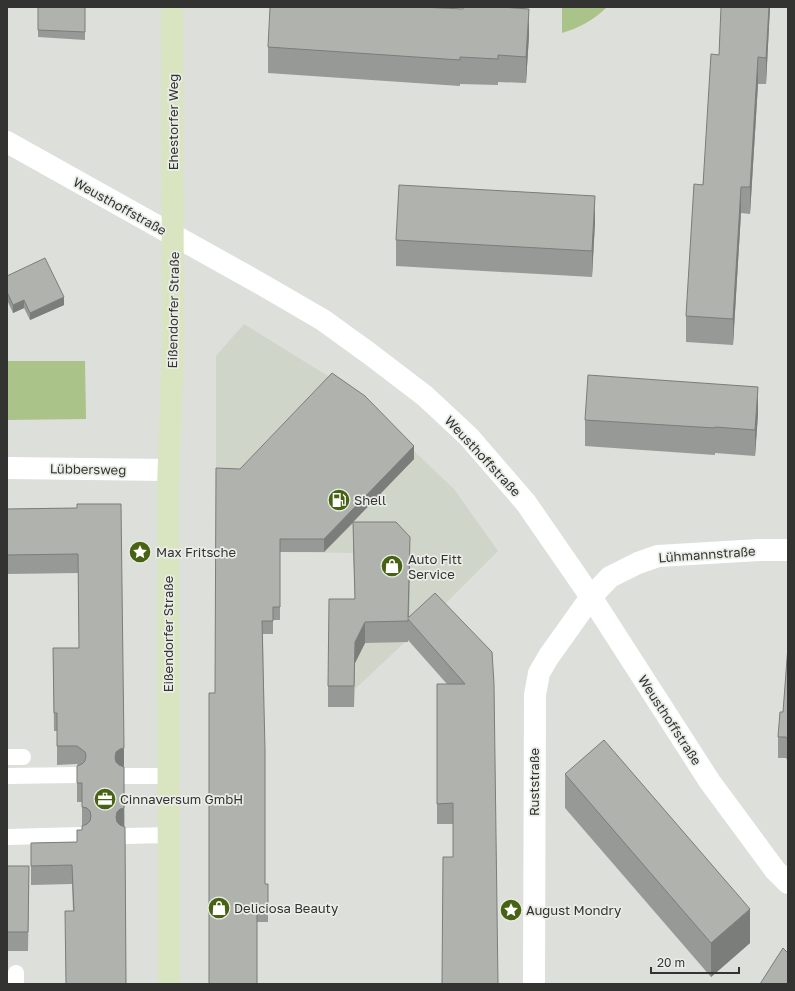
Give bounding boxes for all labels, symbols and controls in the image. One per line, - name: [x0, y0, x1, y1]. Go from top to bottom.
- street label: Ehestorfer Weg: [165, 74, 181, 170]
- street label: Weusthoffstraße: [71, 174, 169, 238]
- street label: Eißendorfer Straße: [164, 252, 182, 368]
- street label: Weusthoffstraße: [442, 412, 524, 500]
- street label: Lübbersweg: [50, 460, 126, 478]
- fuel station icon: Shell: [326, 487, 352, 513]
- place label: Shell: [354, 492, 386, 508]
- place icon: Max Fritsche: [127, 539, 153, 565]
- street label: Lühmannstraße: [658, 543, 756, 565]
- place label: Max Fritsche: [156, 544, 236, 560]
- place label: Auto Fitt Service: [408, 551, 462, 582]
- shop icon: Auto Fitt Service: [379, 553, 405, 579]
- street label: Eißendorfer Straße: [160, 576, 176, 692]
- street label: Weusthoffstraße: [635, 672, 705, 768]
- street label: Ruststraße: [526, 748, 542, 816]
- office icon: Cinnaversum GmbH: [92, 786, 118, 812]
- place label: Cinnaversum GmbH: [120, 791, 243, 807]
- shop icon: Deliciosa Beauty: [206, 895, 232, 921]
- place icon: August Mondry: [498, 897, 524, 923]
- place label: Deliciosa Beauty: [234, 900, 339, 916]
- place label: August Mondry: [526, 902, 622, 918]
- scale bar: [651, 949, 739, 975]
- text: 20 m: [657, 955, 685, 970]

